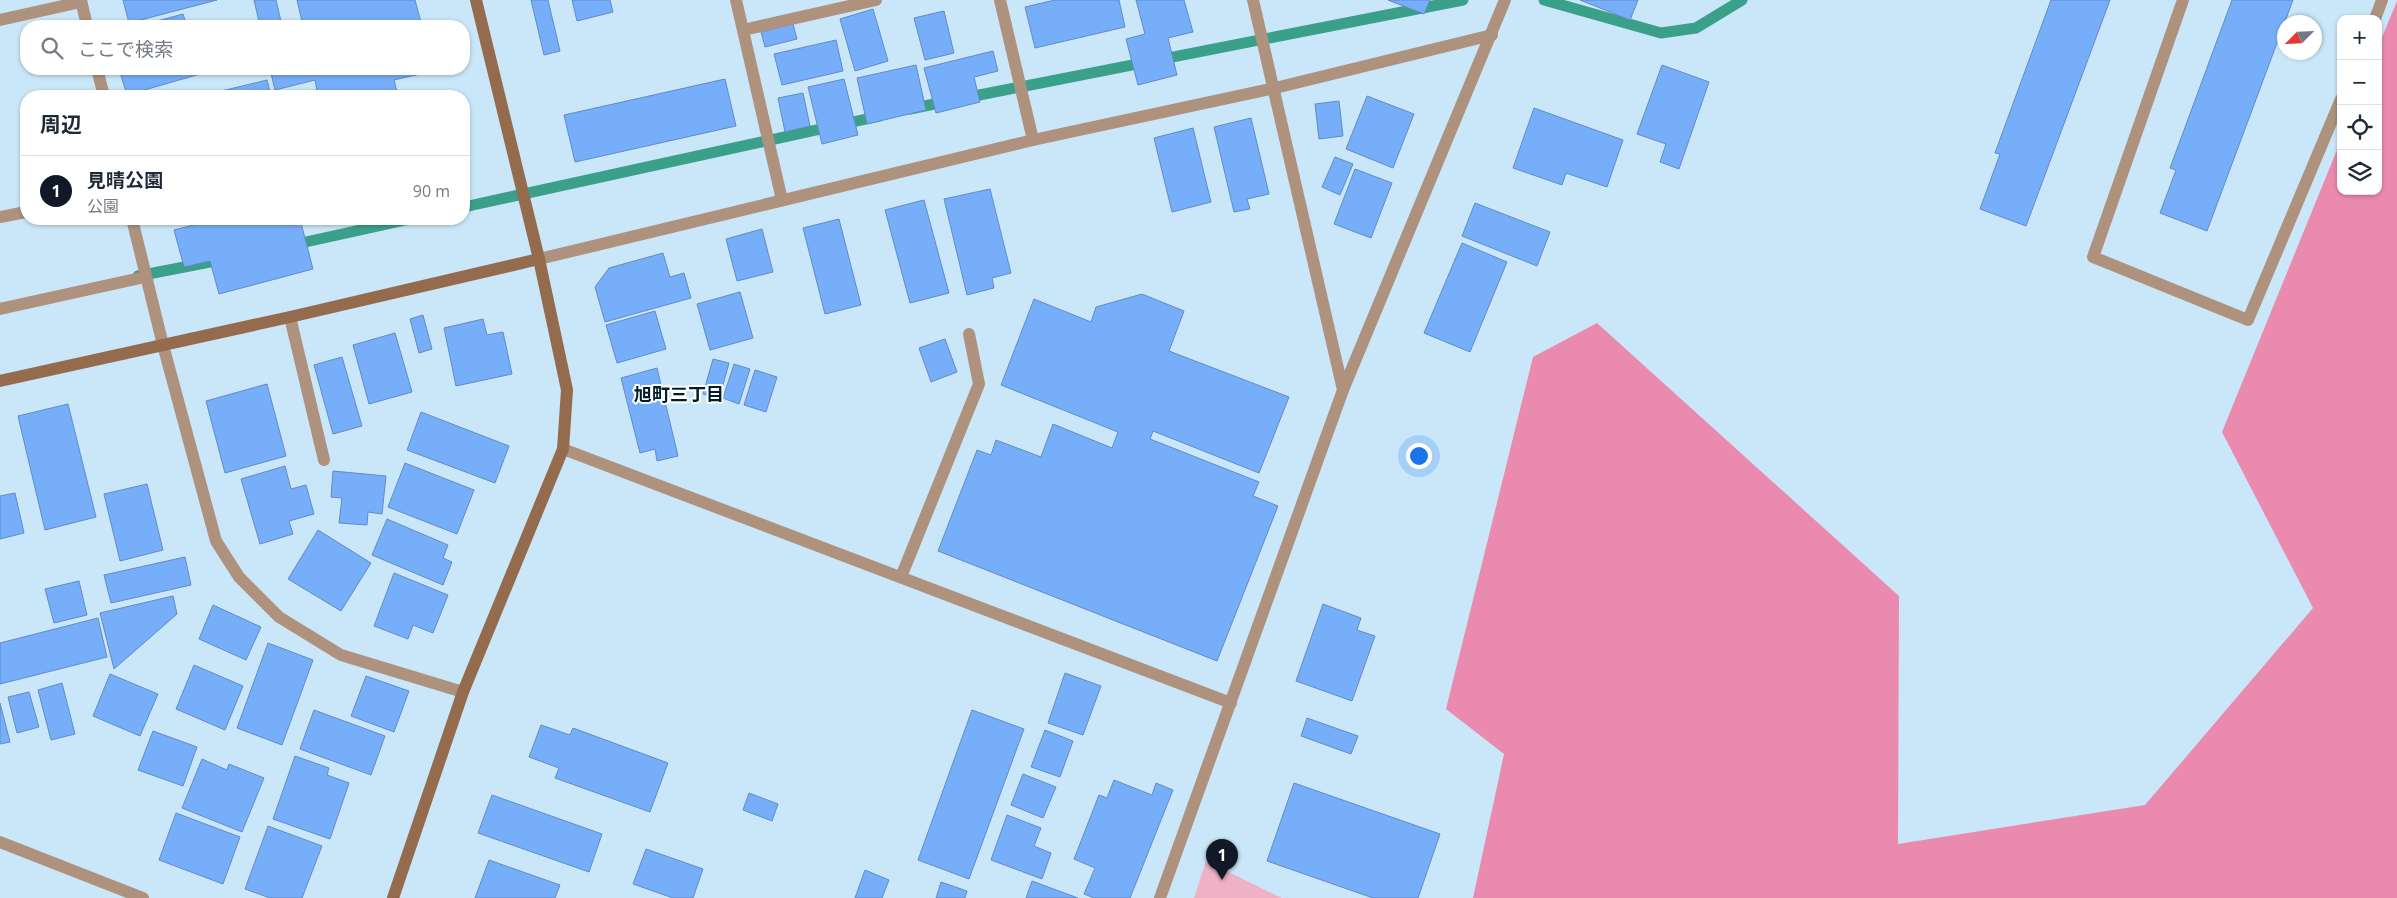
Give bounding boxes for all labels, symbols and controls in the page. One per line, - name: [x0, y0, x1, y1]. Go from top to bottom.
- north arrow: [2277, 15, 2322, 60]
- map controls: [2337, 15, 2382, 195]
- button: +: [2337, 15, 2382, 60]
- search box: [20, 20, 470, 75]
- icon: search: [38, 34, 66, 62]
- text: ここで検索: [78, 36, 173, 62]
- button: −: [2337, 60, 2382, 105]
- button: locate: [2337, 105, 2382, 150]
- text: 周辺: [40, 110, 82, 138]
- button: layers: [2337, 150, 2382, 195]
- text: 見晴公園: [87, 167, 163, 193]
- text: 1: [51, 180, 61, 202]
- text: 90 m: [413, 180, 450, 202]
- text: 公園: [87, 195, 119, 217]
- district label: 旭町三丁目: [634, 382, 724, 406]
- your location: [1406, 443, 1432, 469]
- pin: 1: [1206, 839, 1238, 880]

